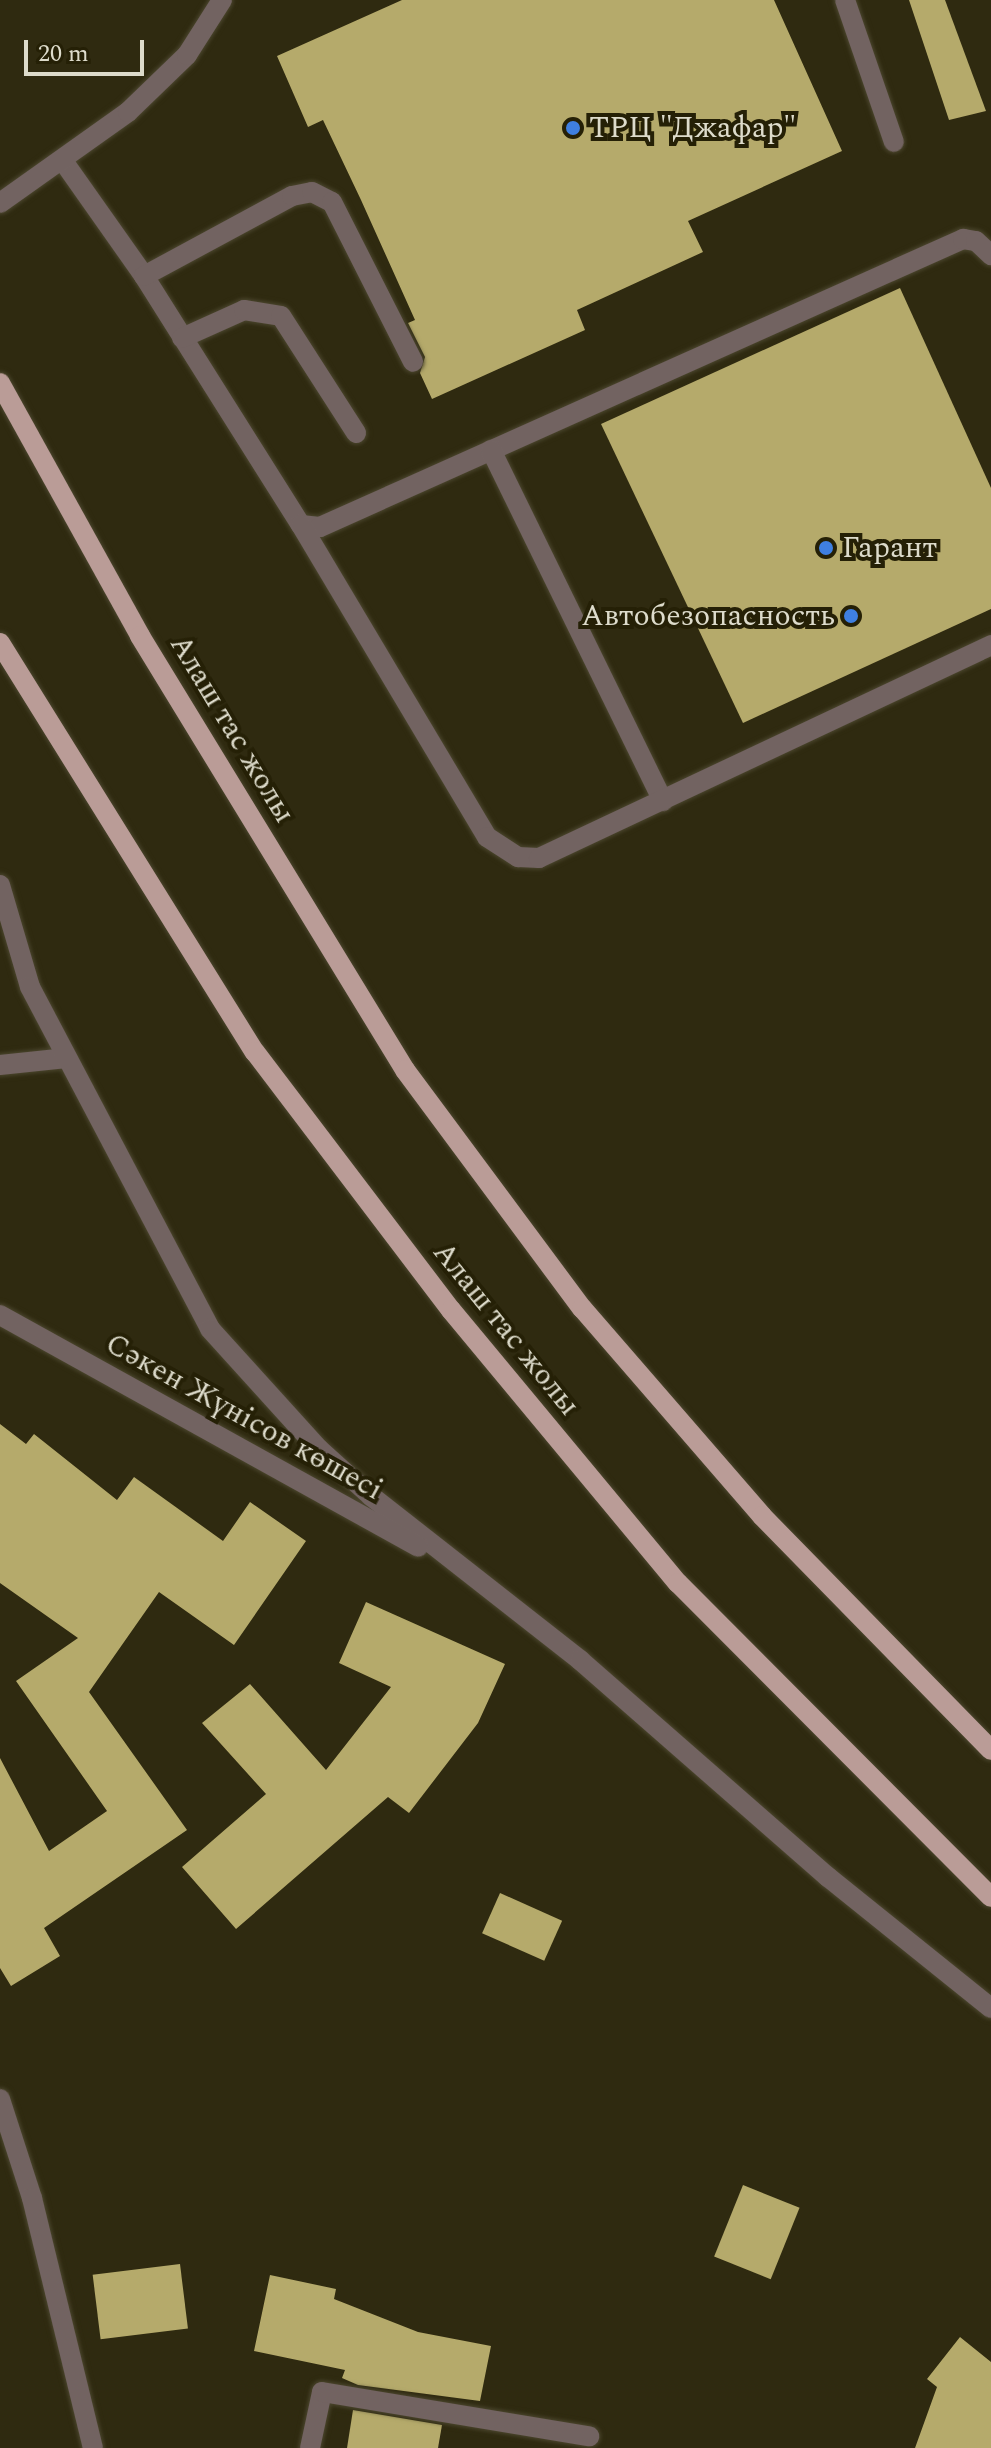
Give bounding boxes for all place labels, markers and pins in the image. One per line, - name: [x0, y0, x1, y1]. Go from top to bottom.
- place label: ТРЦ "Джафар": [589, 110, 797, 146]
- marker: ТРЦ "Джафар": [564, 119, 582, 137]
- place label: Гарант: [842, 530, 937, 566]
- marker: Гарант: [817, 539, 835, 557]
- place label: Автобезопасность: [581, 598, 835, 634]
- marker: Автобезопасность: [842, 607, 860, 625]

